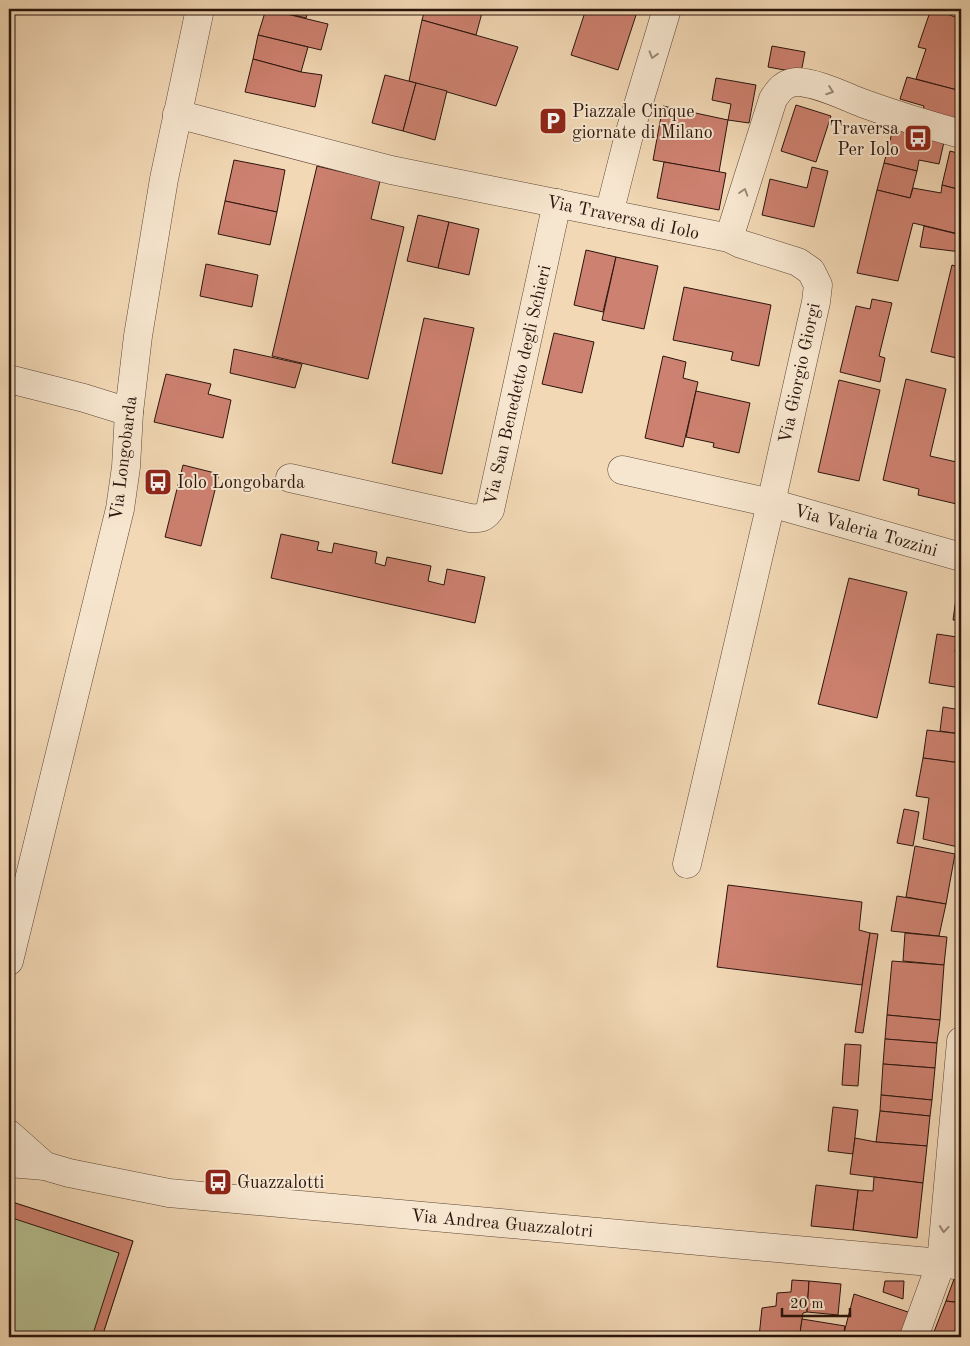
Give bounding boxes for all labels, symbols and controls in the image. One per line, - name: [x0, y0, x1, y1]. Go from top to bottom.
- one-way arrow: [649, 51, 659, 59]
- one-way arrow: [825, 85, 833, 95]
- place label: Piazzale Cinque giornate di Milano: [572, 103, 713, 142]
- parking icon: Piazzale Cinque giornate di Milano: [538, 106, 568, 136]
- place label: Traversa Per Iolo: [829, 120, 899, 159]
- bus stop icon: Traversa Per Iolo: [903, 123, 933, 153]
- one-way arrow: [738, 188, 748, 197]
- street label: Via Traversa di Iolo: [545, 193, 701, 243]
- street label: Via San Benedetto degli Schieri: [482, 263, 554, 507]
- street label: Via Giorgio Giorgi: [776, 301, 824, 445]
- street label: Via Longobarda: [107, 395, 141, 521]
- bus stop icon: Iolo Longobarda: [143, 467, 173, 497]
- place label: Iolo Longobarda: [177, 474, 305, 492]
- street label: Via Valeria Tozzini: [792, 502, 940, 560]
- bus stop icon: Guazzalotti: [203, 1167, 233, 1197]
- place label: Guazzalotti: [237, 1174, 325, 1192]
- street label: Via Andrea Guazzalotri: [410, 1207, 594, 1241]
- one-way arrow: [939, 1225, 950, 1233]
- scale bar: [782, 1286, 850, 1318]
- text: 20 m: [790, 1297, 824, 1312]

